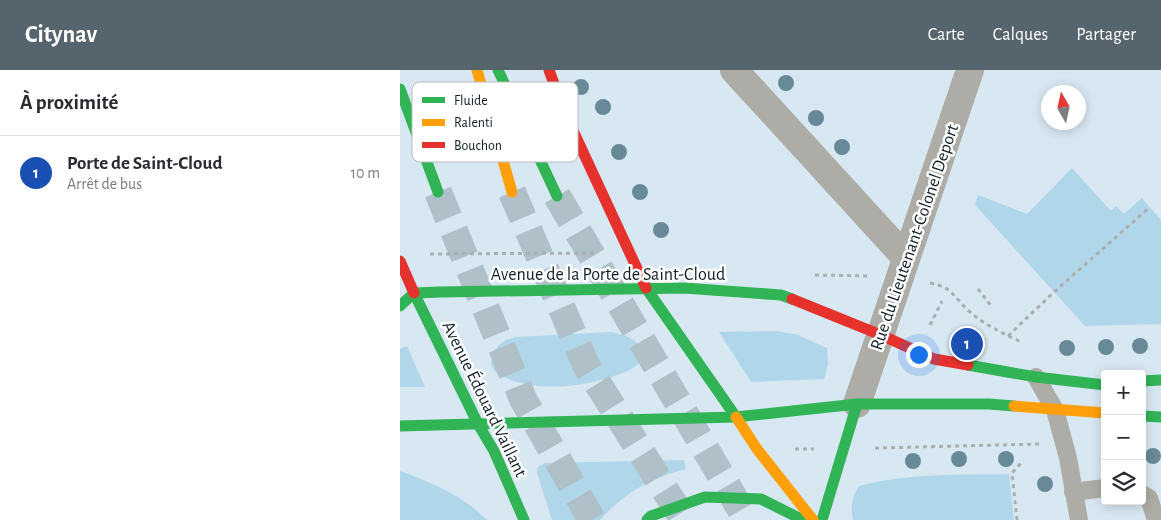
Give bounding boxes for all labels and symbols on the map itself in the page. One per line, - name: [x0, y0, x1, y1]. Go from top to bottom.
- legend: [412, 82, 578, 162]
- north arrow: [1041, 85, 1086, 130]
- text: Fluide: [454, 94, 488, 108]
- text: Ralenti: [454, 116, 493, 130]
- street label: Rue du Lieutenant-Colonel Deport: [868, 122, 962, 353]
- text: Bouchon: [454, 139, 502, 153]
- street label: Avenue de la Porte de Saint-Cloud: [491, 266, 725, 284]
- street label: Avenue Édouard Vaillant: [439, 317, 533, 481]
- pin: 1: [951, 325, 983, 363]
- your location: [906, 342, 932, 368]

